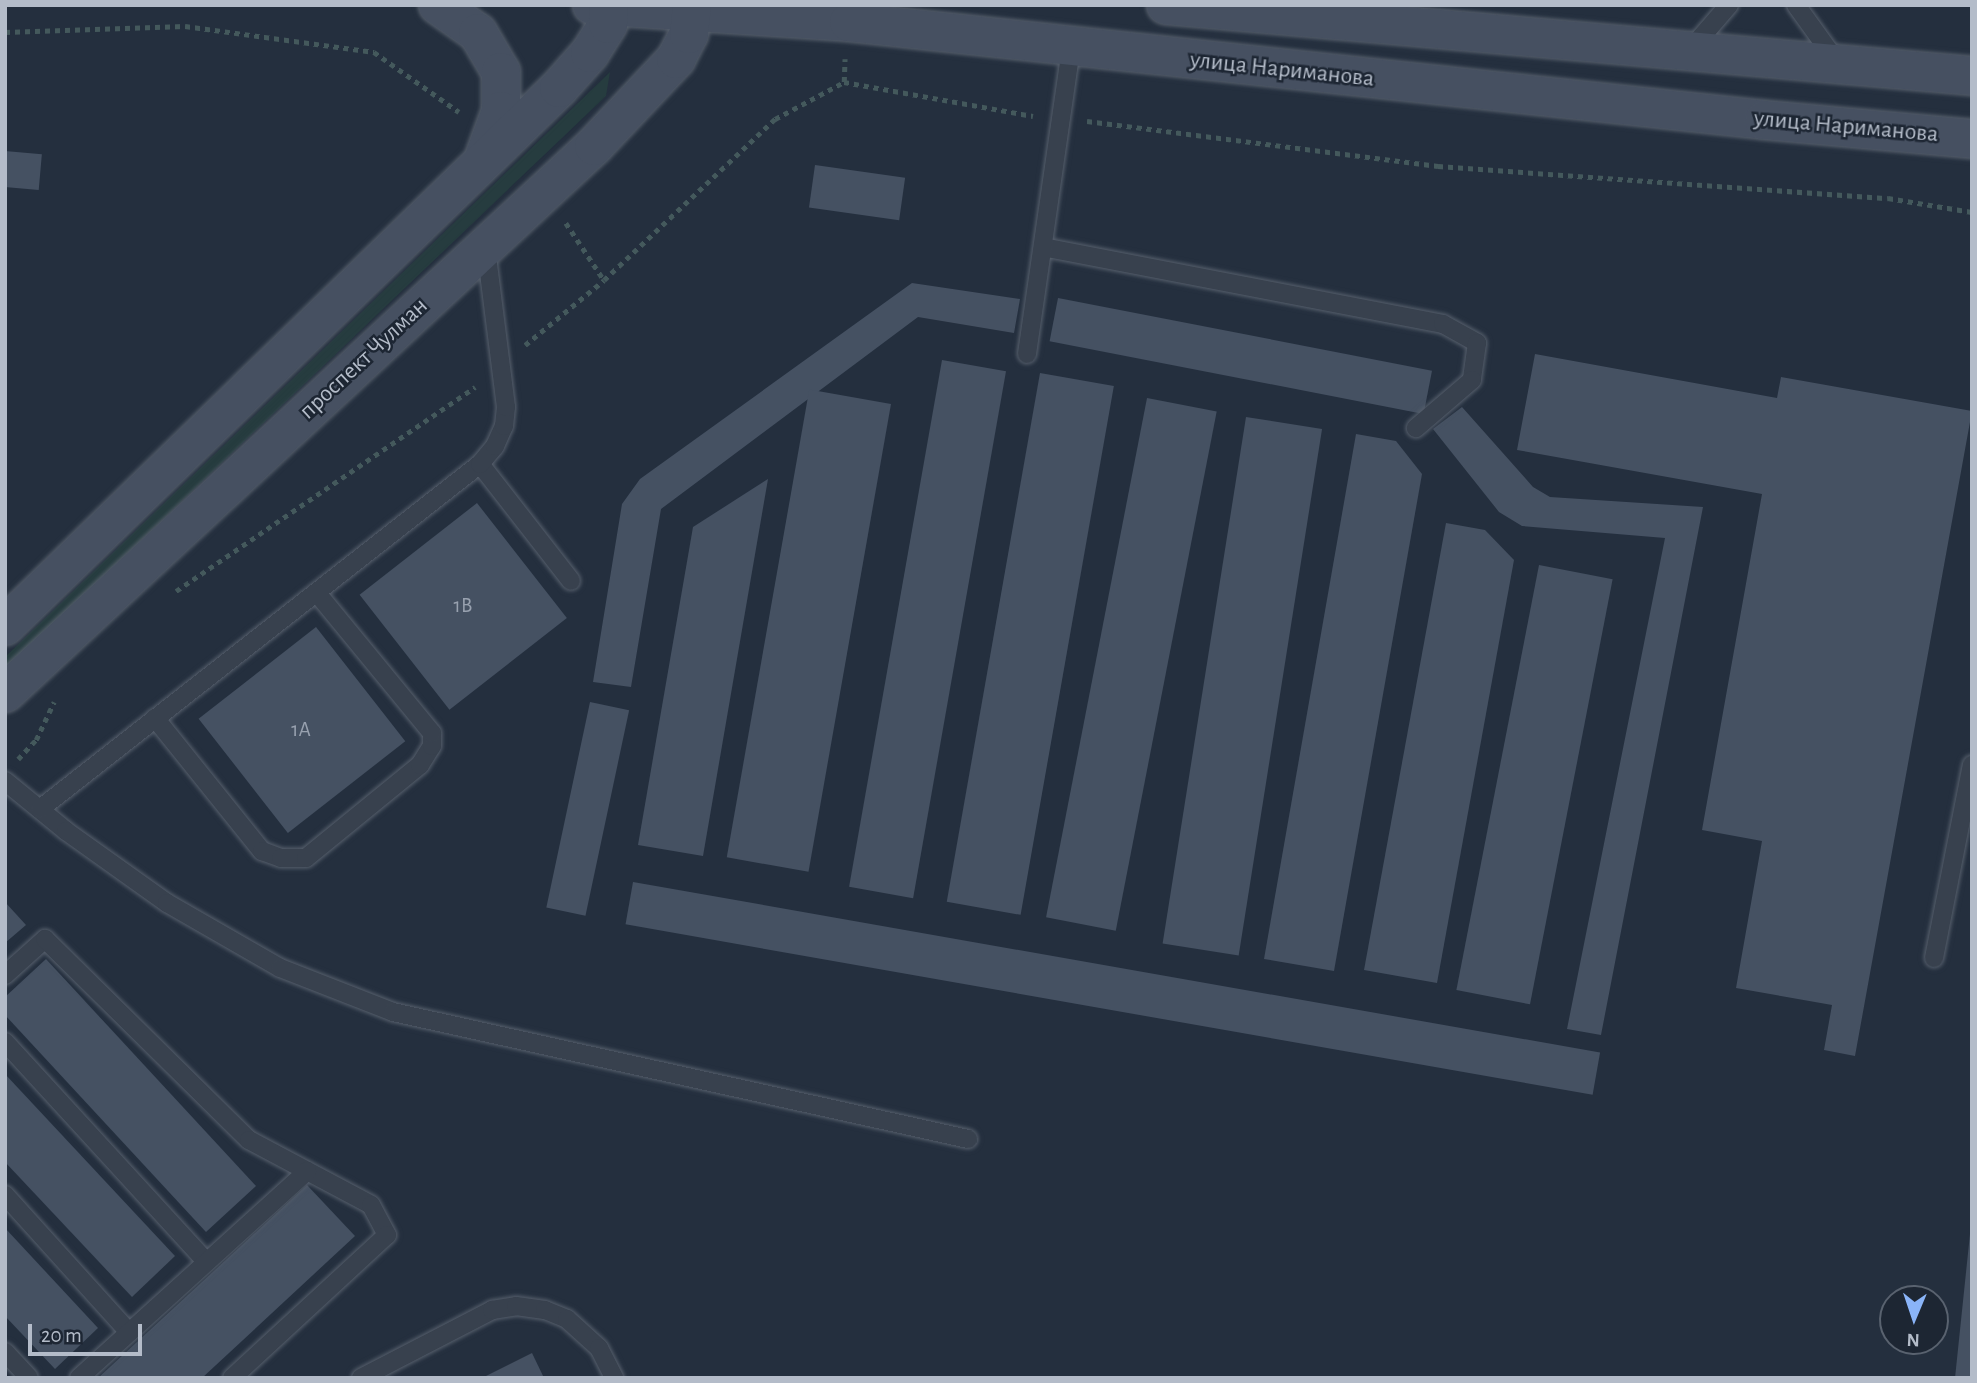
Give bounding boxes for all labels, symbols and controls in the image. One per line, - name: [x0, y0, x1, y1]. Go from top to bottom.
- street label: улица Нариманова: [1189, 46, 1375, 94]
- street label: улица Нариманова: [1753, 105, 1939, 149]
- street label: проспект Чулман: [294, 292, 434, 426]
- house number: 1В: [453, 593, 473, 619]
- house number: 1А: [291, 717, 311, 743]
- north arrow: [1879, 1285, 1949, 1355]
- scale bar: [32, 1310, 145, 1354]
- text: 20 m: [41, 1325, 82, 1346]
- text: N: [1906, 1330, 1920, 1349]

